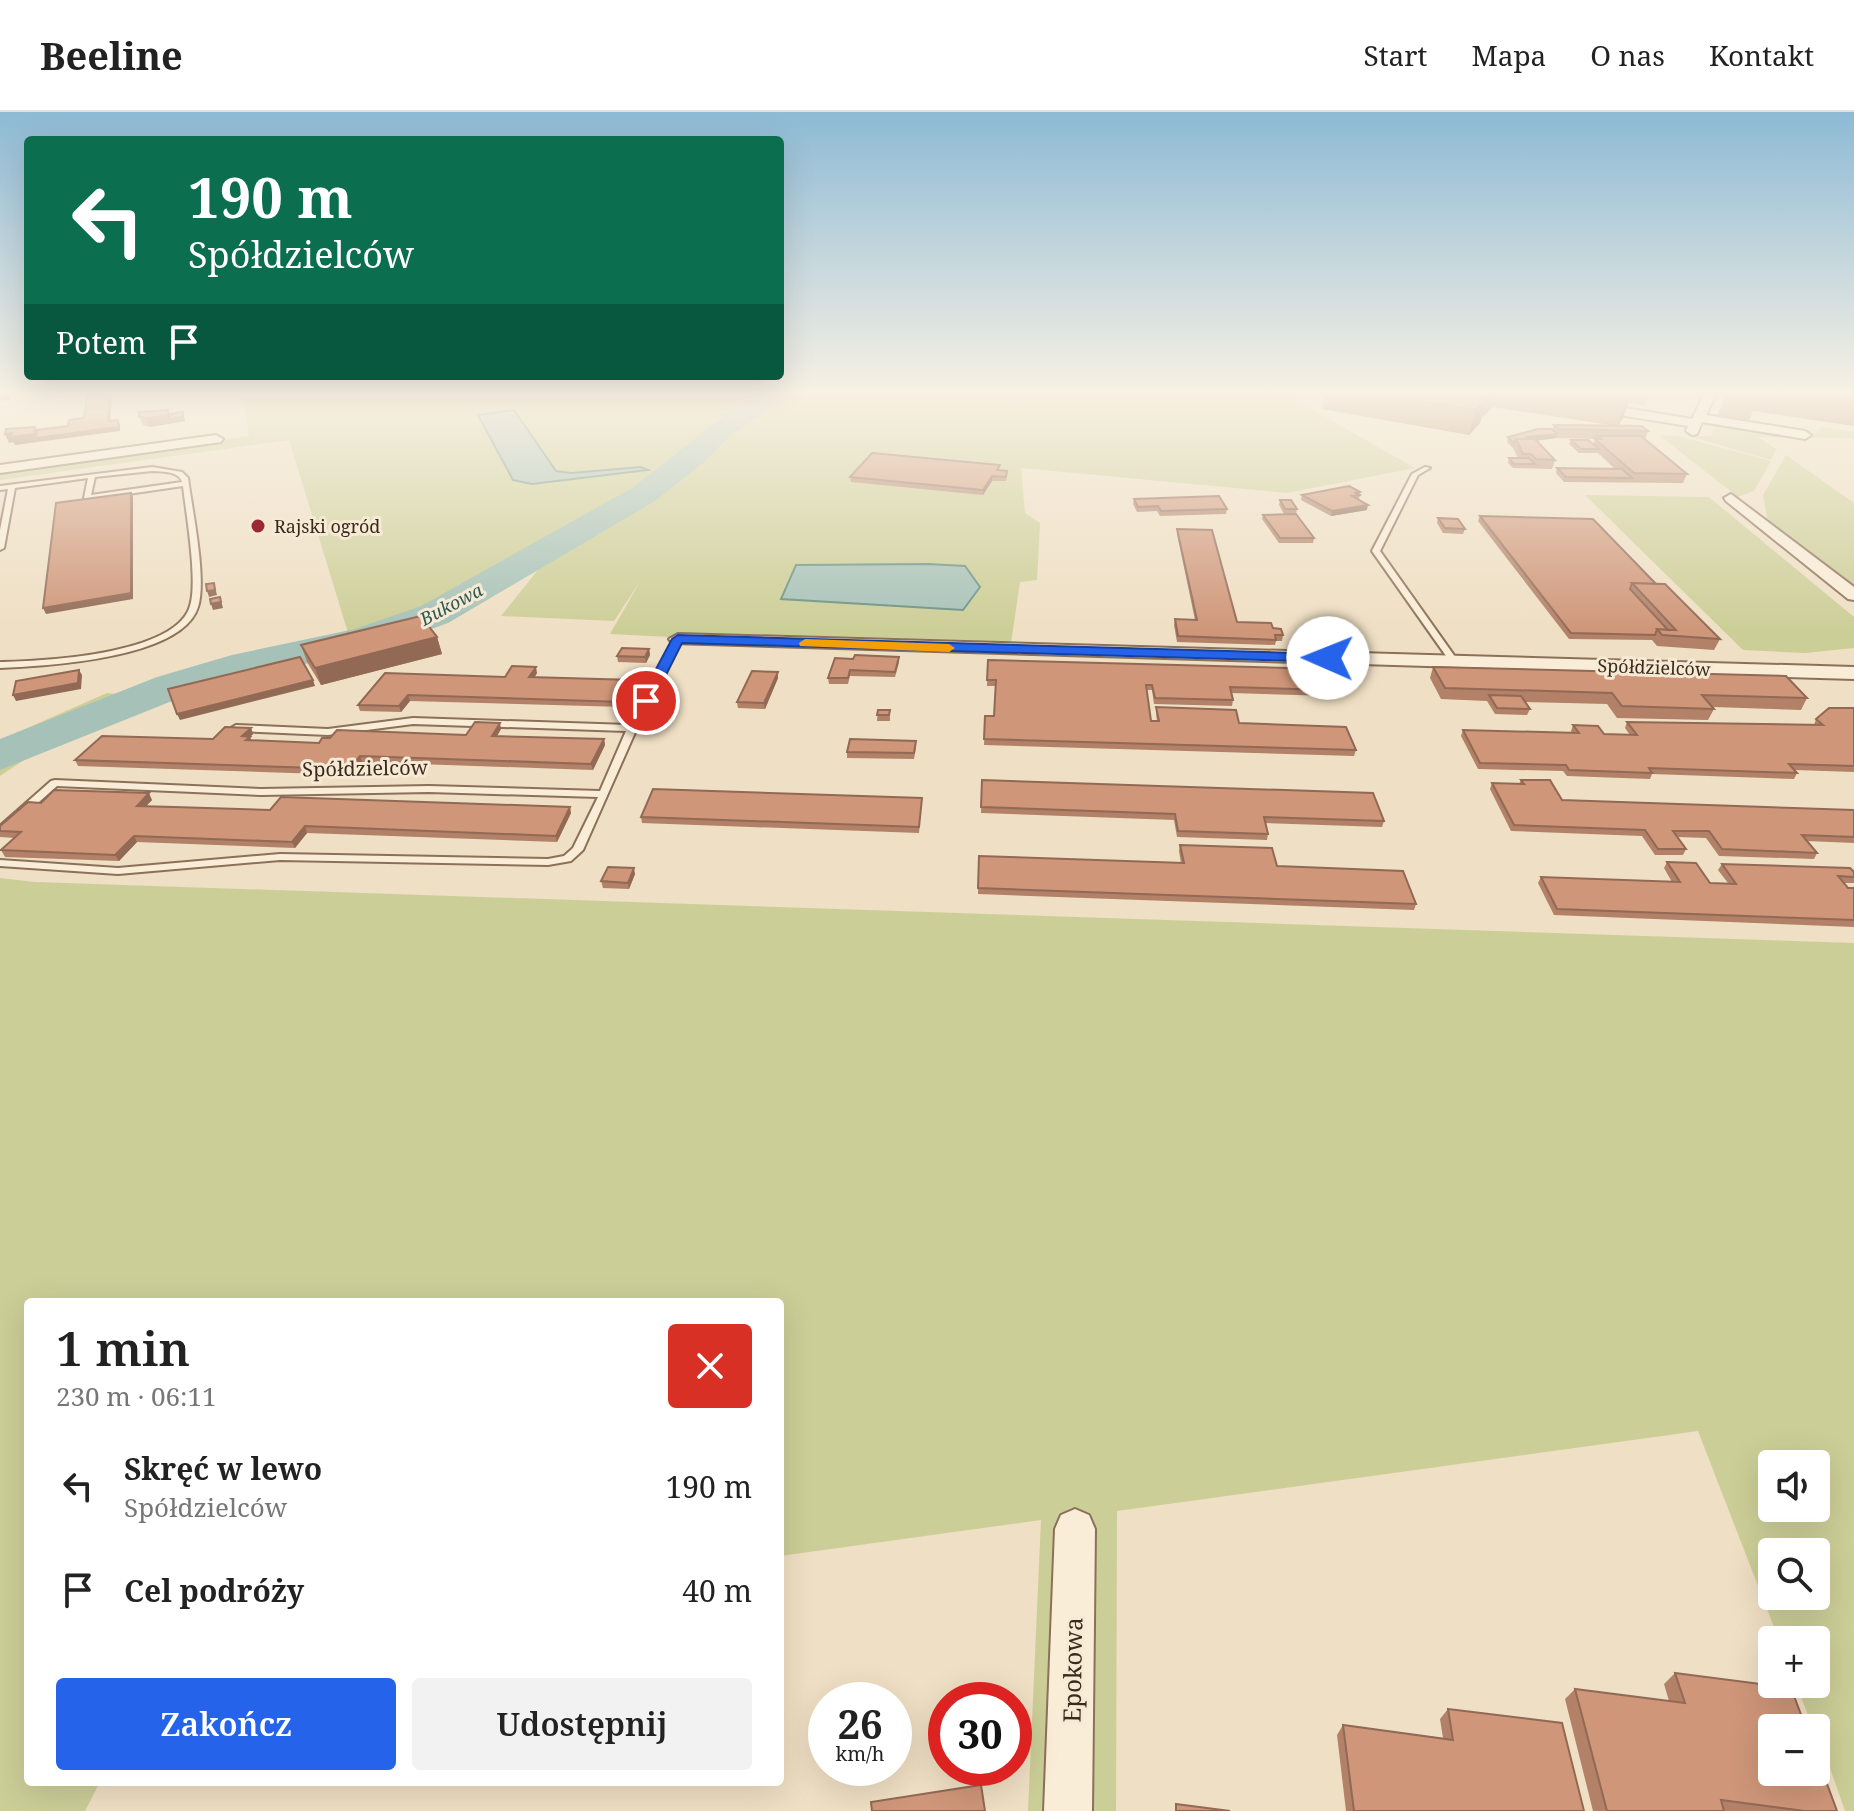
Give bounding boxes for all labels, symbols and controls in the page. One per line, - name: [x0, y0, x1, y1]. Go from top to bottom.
- text: Beeline: [40, 29, 183, 81]
- text: Start: [1363, 36, 1427, 74]
- text: Mapa: [1471, 36, 1546, 74]
- text: O nas: [1590, 36, 1665, 74]
- text: Kontakt: [1709, 36, 1814, 74]
- text: 190 m: [188, 158, 353, 234]
- icon: left: [56, 168, 160, 272]
- text: Spółdzielców: [188, 230, 414, 279]
- icon: arrive: [162, 320, 206, 364]
- text: Potem: [56, 322, 146, 363]
- place label: Rajski ogród: [274, 514, 380, 538]
- marker: Rajski ogród: [249, 517, 267, 535]
- water label: Bukowa: [414, 577, 487, 631]
- position arrow: [1286, 616, 1370, 700]
- street label: Spółdzielców: [1597, 653, 1711, 681]
- pin: [612, 667, 680, 735]
- icon: arrive: [624, 679, 668, 723]
- street label: Spółdzielców: [302, 753, 429, 783]
- text: 1 min: [56, 1315, 190, 1380]
- button: close: [668, 1324, 752, 1408]
- text: 230 m · 06:11: [56, 1378, 217, 1414]
- text: Skręć w lewo: [124, 1448, 322, 1489]
- map controls: [1758, 1450, 1830, 1786]
- button: sound: [1758, 1450, 1830, 1522]
- icon: left: [56, 1464, 100, 1508]
- text: 190 m: [666, 1466, 752, 1507]
- text: Spółdzielców: [124, 1489, 287, 1525]
- button: search: [1758, 1538, 1830, 1610]
- icon: arrive: [56, 1568, 100, 1612]
- text: Cel podróży: [124, 1570, 304, 1611]
- text: 40 m: [682, 1570, 752, 1611]
- street label: Epokowa: [1055, 1617, 1089, 1723]
- button: +: [1758, 1626, 1830, 1698]
- button: Zakończ: [56, 1678, 396, 1770]
- button: Udostępnij: [412, 1678, 752, 1770]
- speed limit sign: 30: [928, 1682, 1032, 1786]
- text: 26: [837, 1696, 883, 1751]
- button: −: [1758, 1714, 1830, 1786]
- text: km/h: [835, 1740, 885, 1767]

